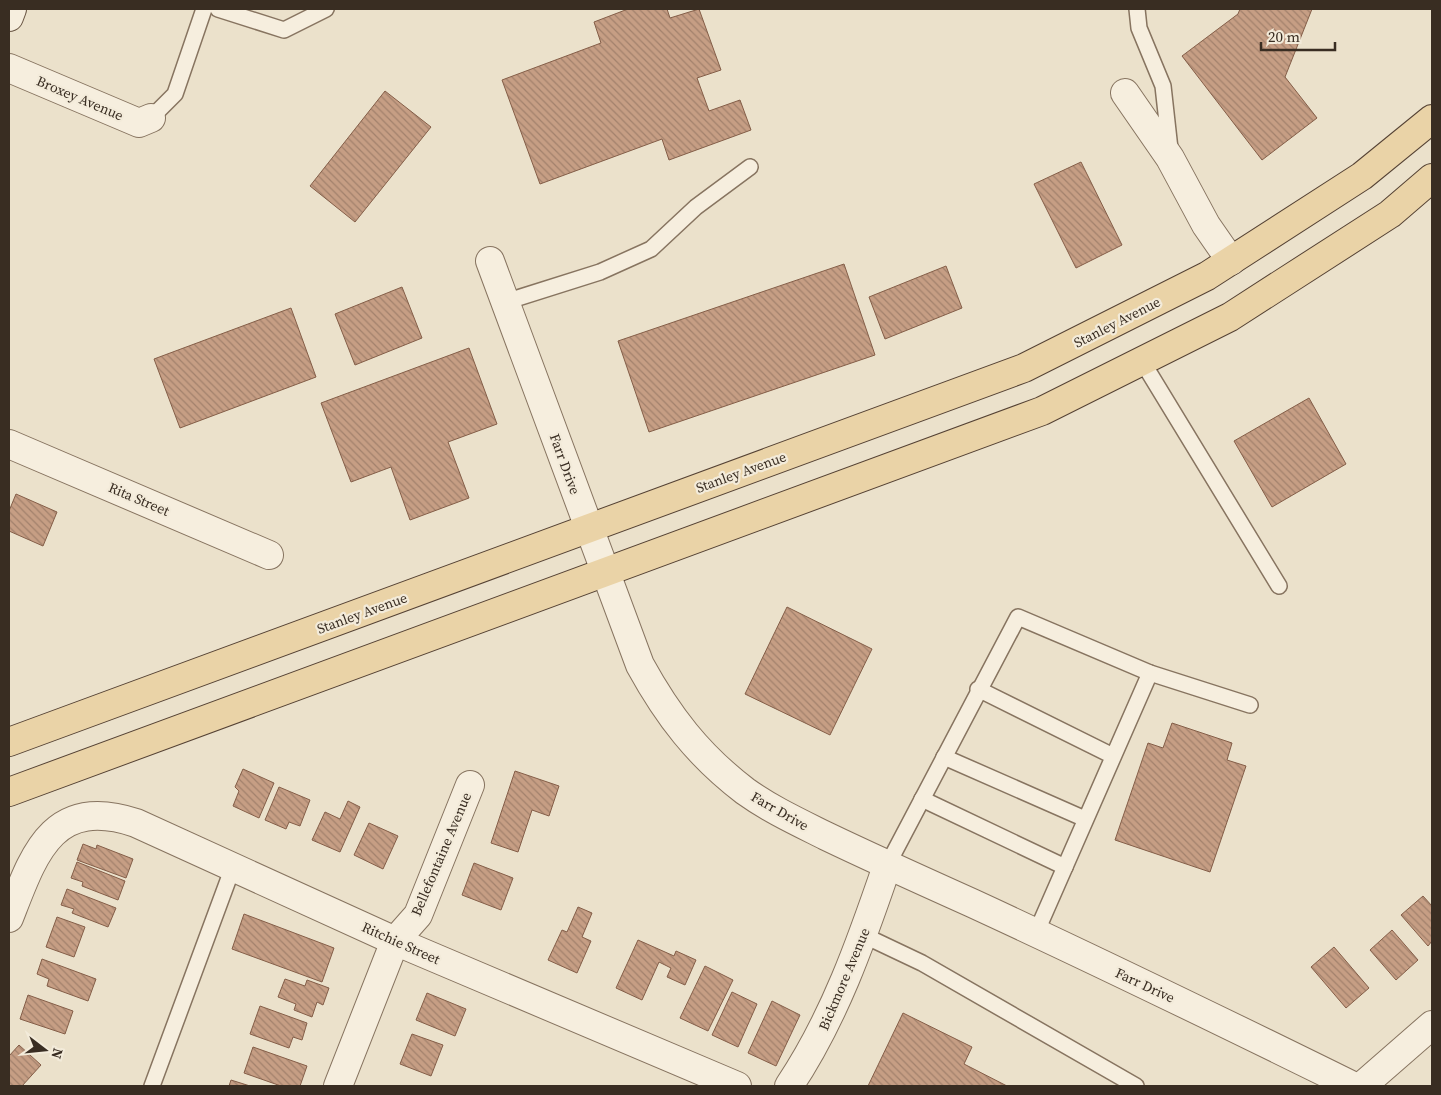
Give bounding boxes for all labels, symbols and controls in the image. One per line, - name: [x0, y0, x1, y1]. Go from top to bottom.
- scale bar: [1261, 20, 1335, 52]
- text: 20 m: [1268, 26, 1300, 47]
- street label: Broxey Avenue: [34, 71, 126, 125]
- street label: Stanley Avenue: [1070, 292, 1164, 352]
- street label: Farr Drive: [545, 431, 585, 497]
- street label: Stanley Avenue: [693, 446, 789, 498]
- street label: Rita Street: [105, 477, 173, 521]
- street label: Stanley Avenue: [314, 587, 410, 639]
- street label: Farr Drive: [748, 786, 812, 836]
- street label: Bellefontaine Avenue: [406, 789, 476, 919]
- street label: Ritchie Street: [359, 917, 444, 969]
- street label: Bickmore Avenue: [813, 925, 875, 1033]
- street label: Farr Drive: [1112, 963, 1178, 1007]
- north arrow: [20, 1025, 70, 1075]
- text: N: [46, 1046, 69, 1061]

